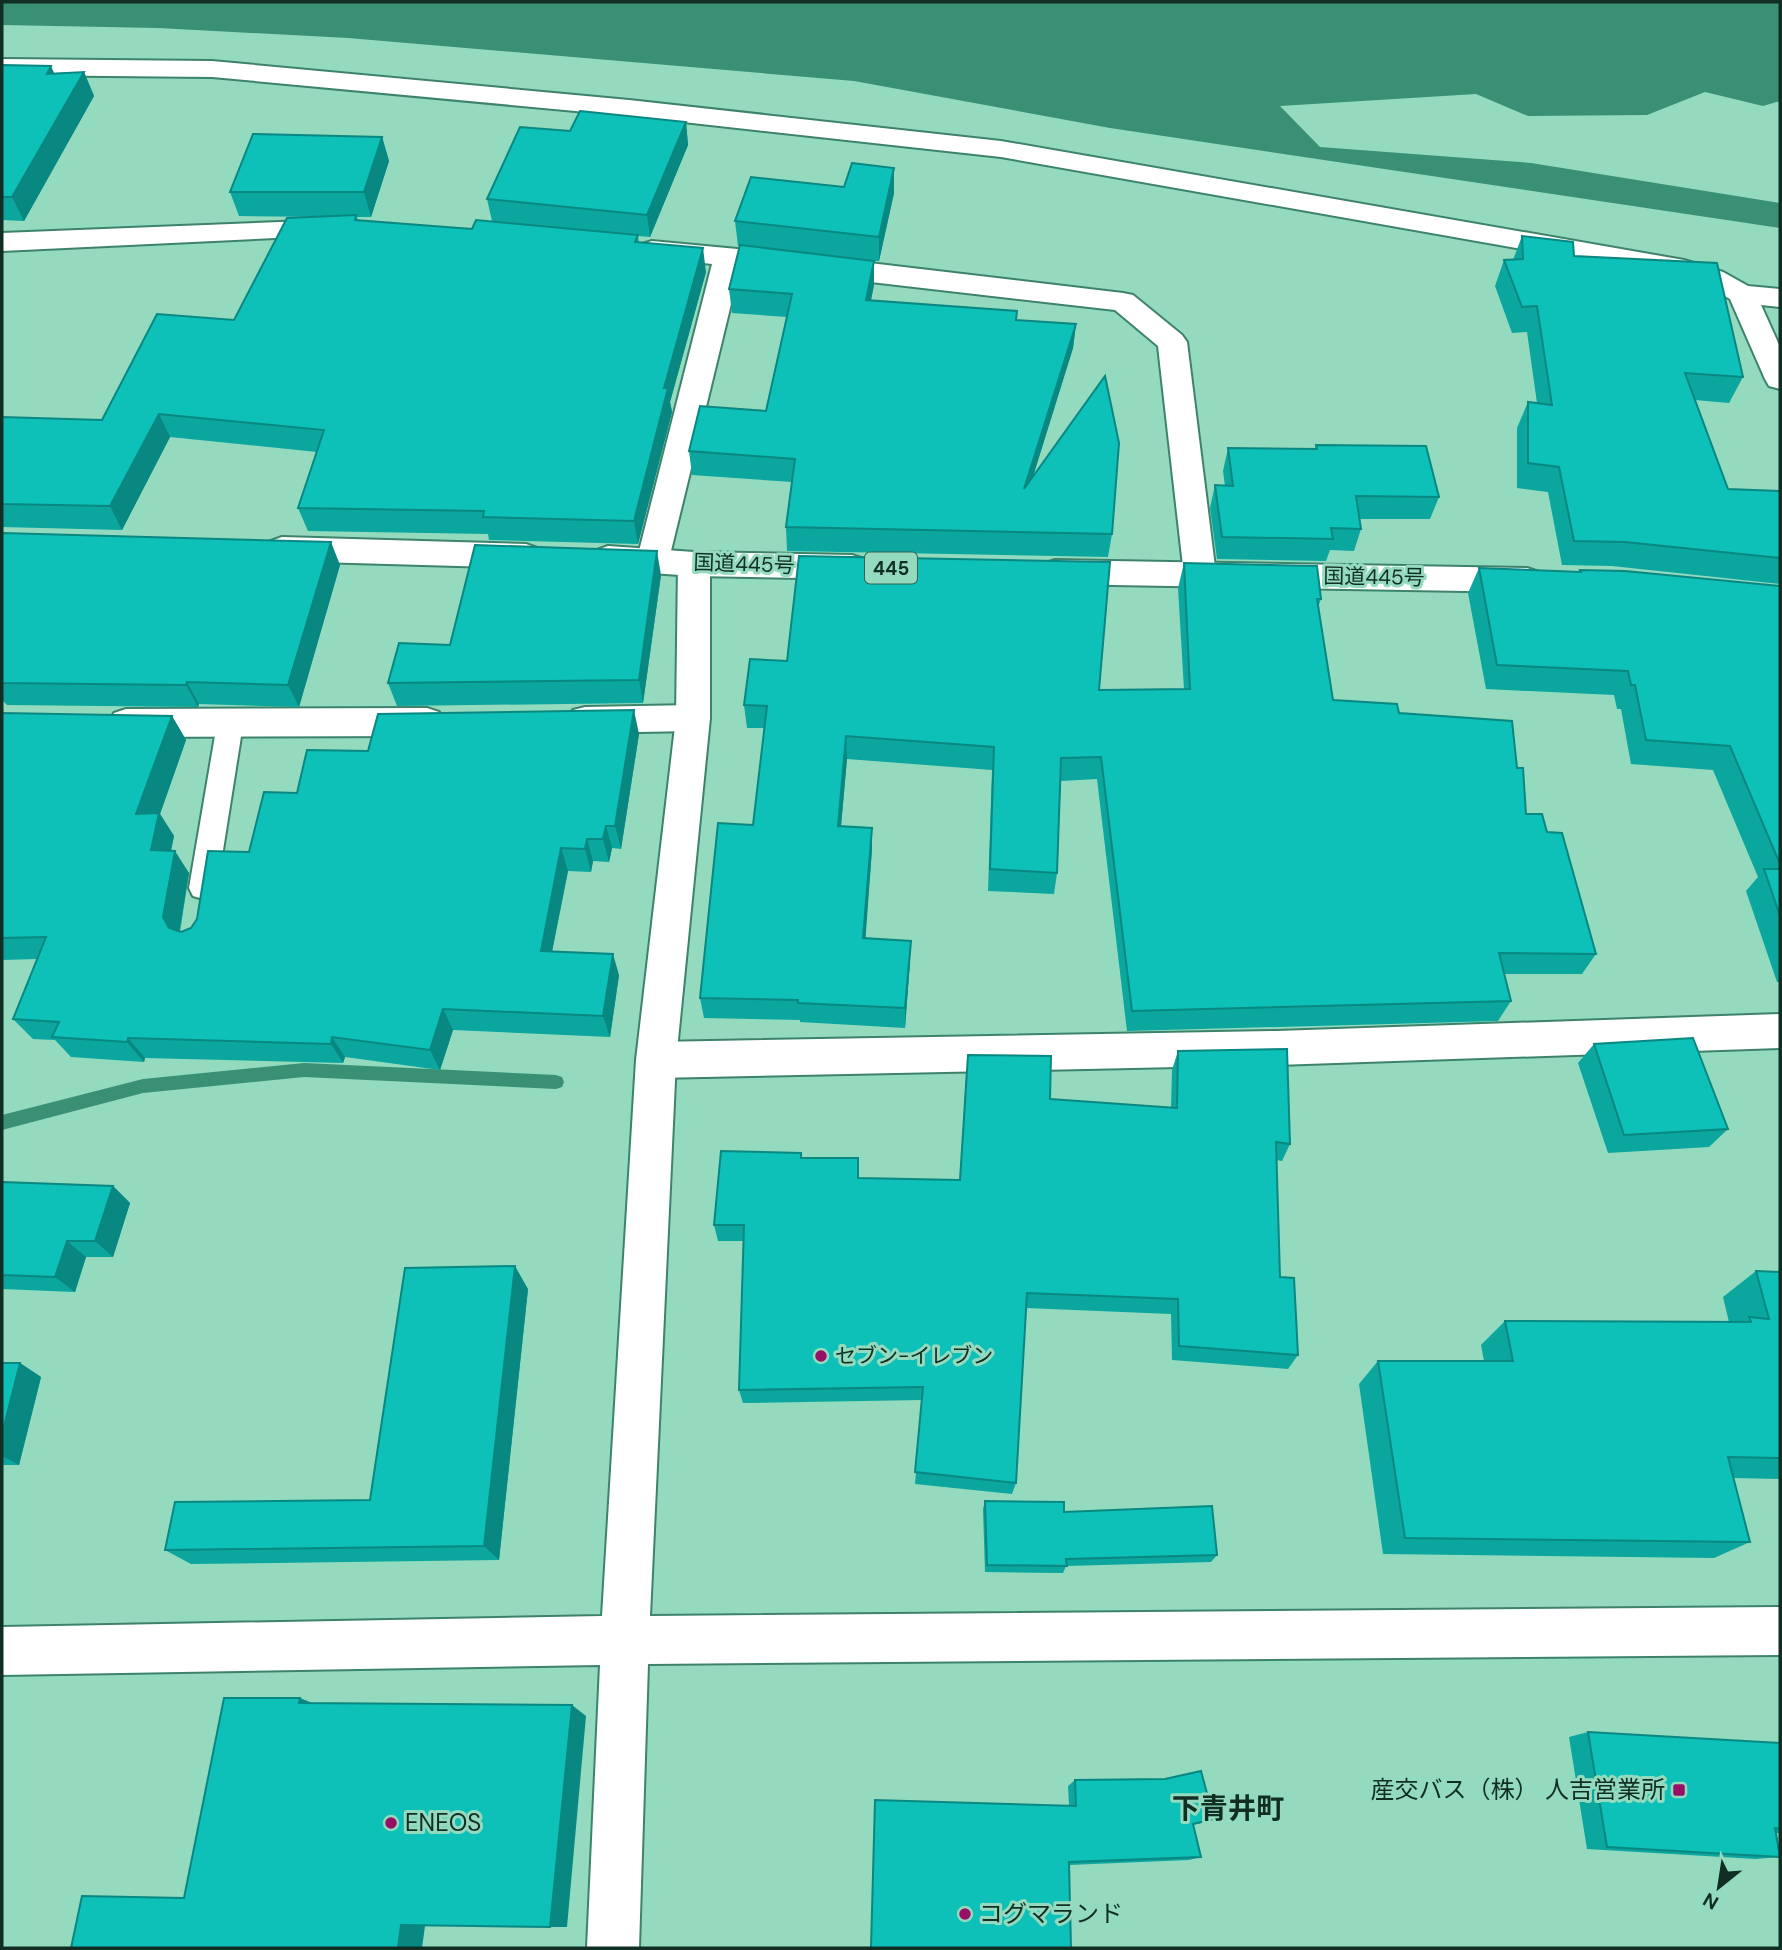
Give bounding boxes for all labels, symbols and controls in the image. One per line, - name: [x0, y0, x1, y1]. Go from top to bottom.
- street label: 国道445号: [693, 548, 795, 580]
- road number: 445: [865, 552, 917, 583]
- street label: 国道445号: [1323, 562, 1425, 592]
- place label: セブン-イレブン: [835, 1342, 993, 1370]
- marker: セブン-イレブン: [813, 1348, 829, 1364]
- place label: 産交バス（株） 人吉営業所: [1371, 1774, 1665, 1805]
- marker: 産交バス（株） 人吉営業所: [1671, 1782, 1687, 1798]
- district label: 下青井町: [1172, 1790, 1284, 1827]
- place label: ENEOS: [405, 1807, 481, 1838]
- marker: ENEOS: [383, 1815, 399, 1831]
- north arrow: [1684, 1852, 1754, 1922]
- text: N: [1698, 1887, 1723, 1916]
- place label: コグマランド: [979, 1898, 1123, 1929]
- marker: コグマランド: [957, 1906, 973, 1922]

